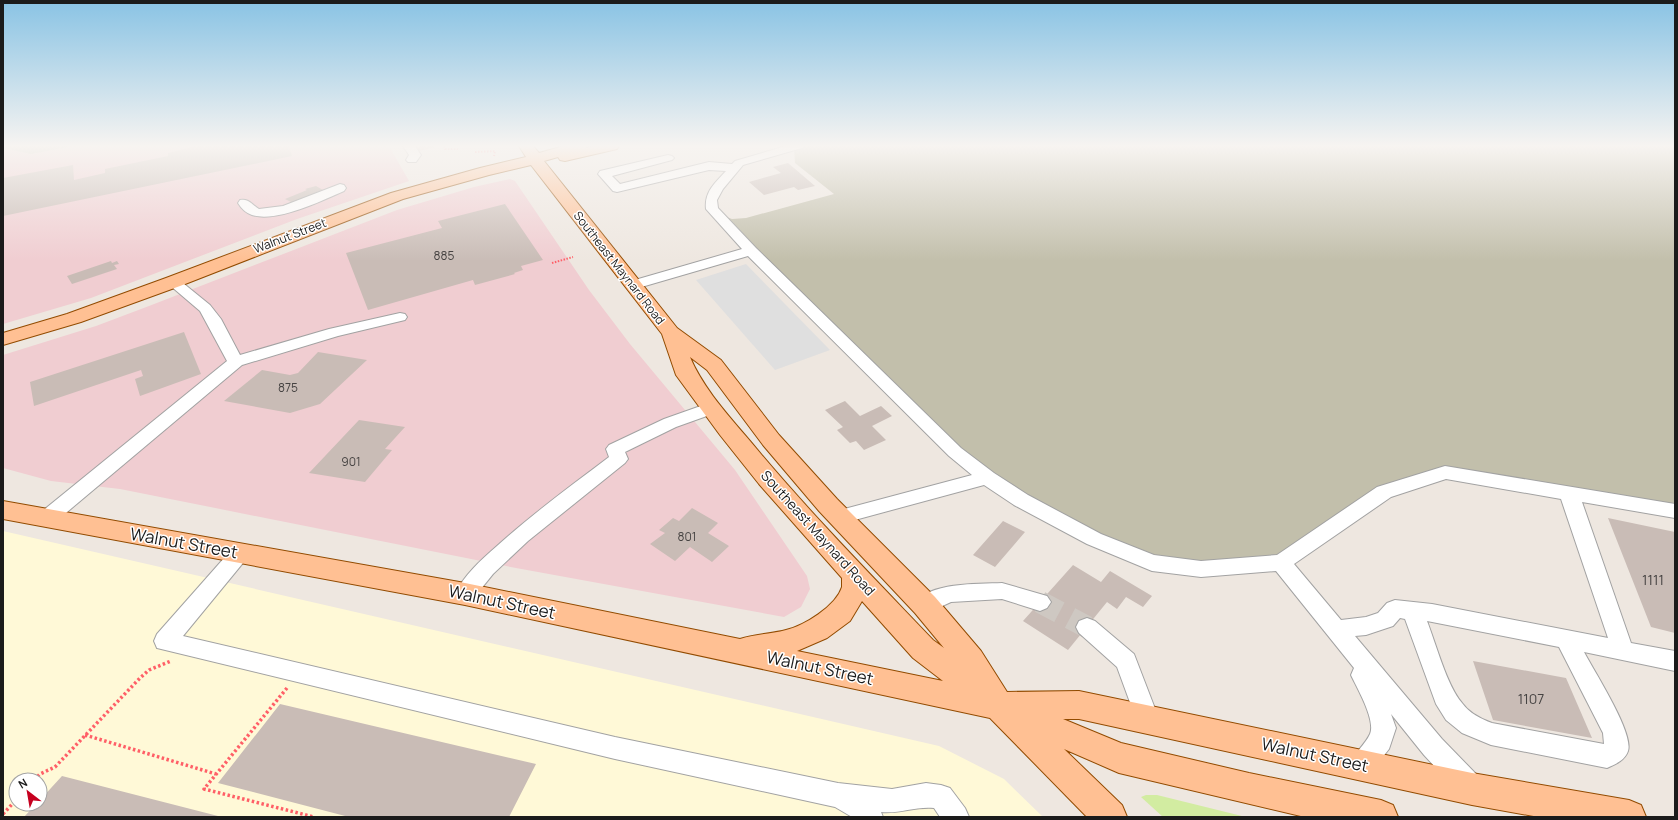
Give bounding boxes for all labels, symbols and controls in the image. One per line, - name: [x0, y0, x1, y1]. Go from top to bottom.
- street label: Southeast Maynard Road: [570, 208, 669, 328]
- street label: Walnut Street: [251, 214, 329, 257]
- house number: 885: [434, 247, 454, 264]
- house number: 875: [278, 379, 298, 396]
- house number: 901: [341, 453, 361, 470]
- street label: Southeast Maynard Road: [757, 466, 880, 599]
- street label: Walnut Street: [128, 522, 240, 563]
- house number: 801: [678, 528, 696, 545]
- house number: 1111: [1642, 570, 1664, 589]
- street label: Walnut Street: [446, 579, 558, 624]
- street label: Walnut Street: [764, 645, 876, 690]
- house number: 1107: [1518, 689, 1544, 708]
- street label: Walnut Street: [1259, 732, 1371, 777]
- north arrow: [8, 772, 48, 812]
- text: N: [15, 774, 30, 791]

